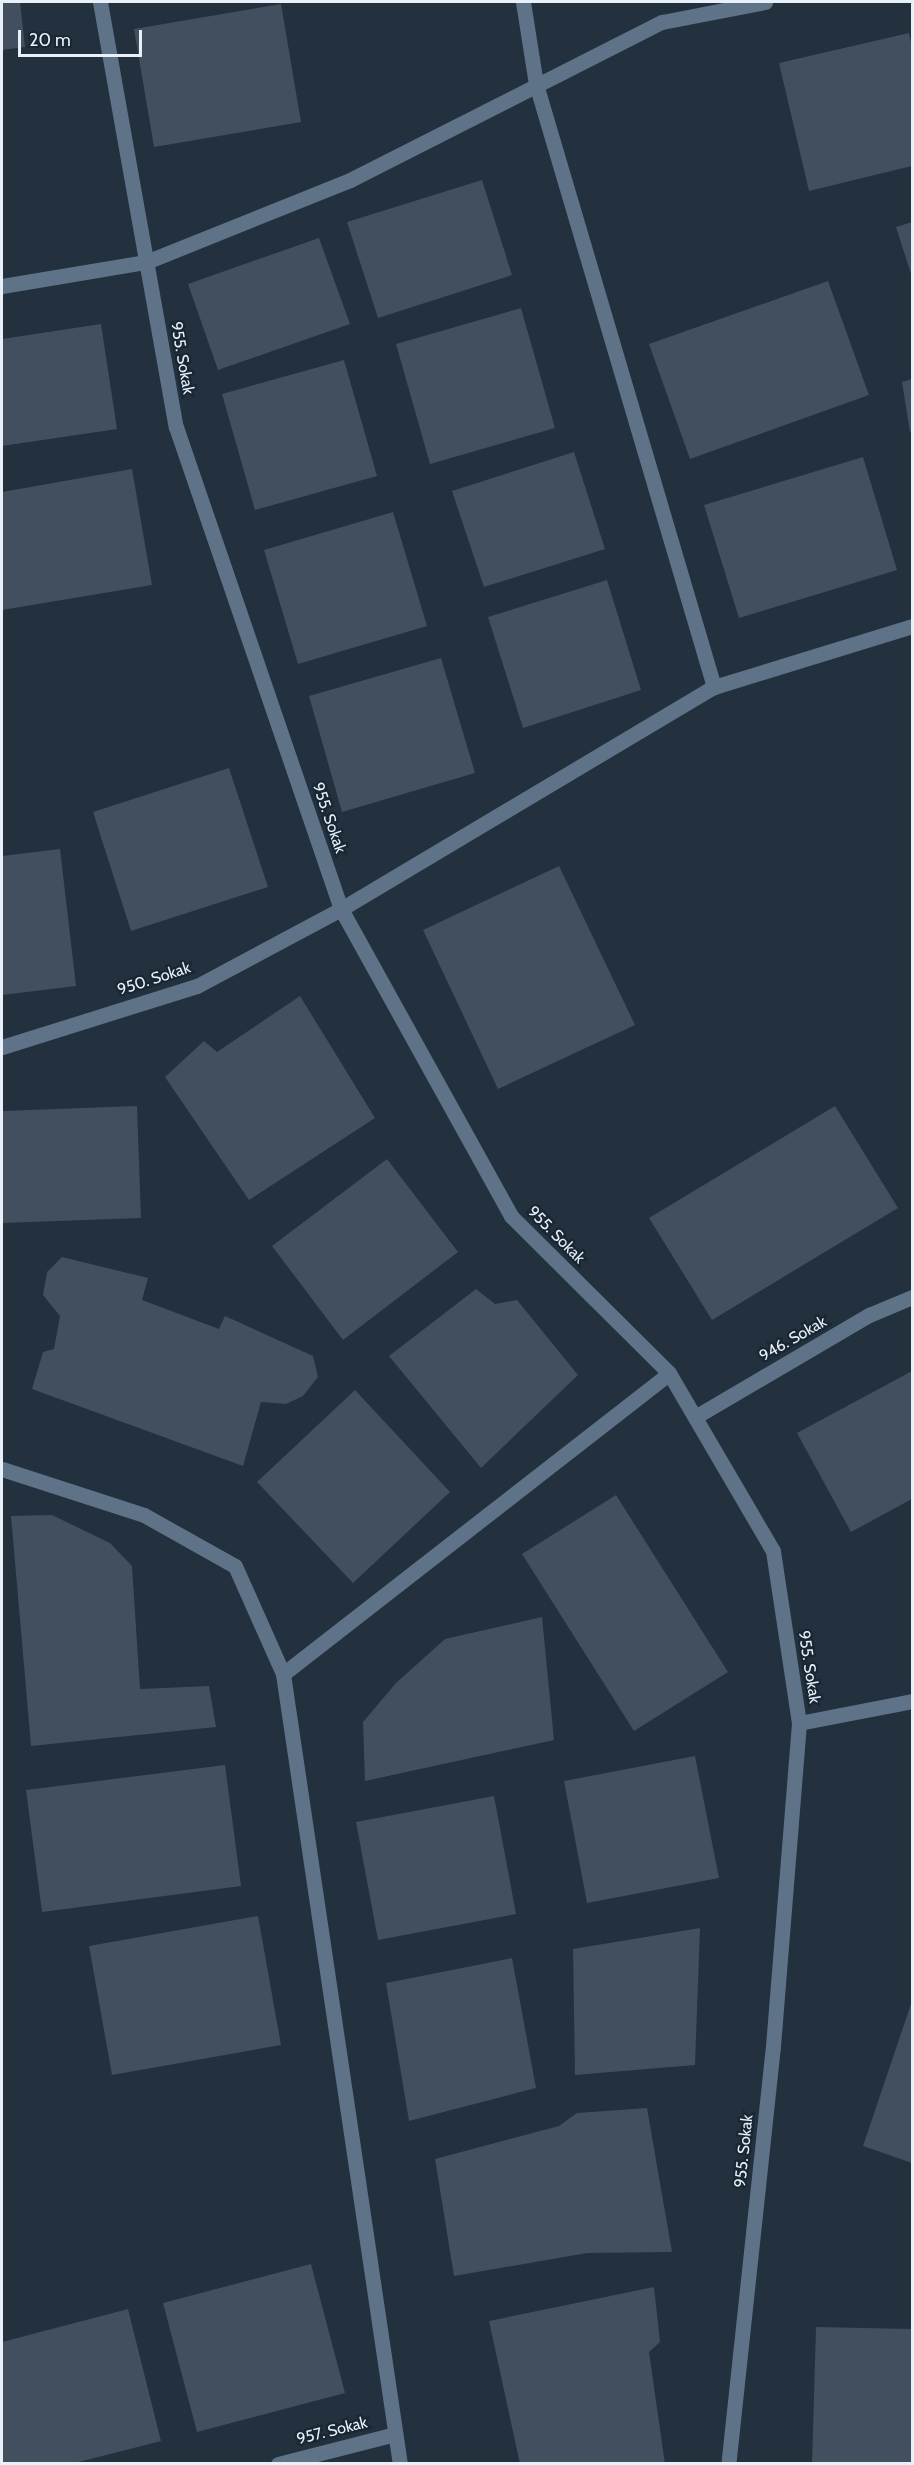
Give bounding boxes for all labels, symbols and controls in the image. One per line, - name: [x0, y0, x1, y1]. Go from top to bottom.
- scale bar: [21, 18, 146, 56]
- text: 20 m: [29, 29, 71, 51]
- street label: 955. Sokak: [166, 320, 198, 396]
- street label: 955. Sokak: [308, 780, 350, 856]
- street label: 950. Sokak: [115, 958, 193, 1000]
- street label: 955. Sokak: [523, 1202, 589, 1268]
- street label: 946. Sokak: [756, 1312, 830, 1366]
- street label: 955. Sokak: [794, 1629, 824, 1705]
- street label: 955. Sokak: [731, 2113, 757, 2189]
- street label: 957. Sokak: [295, 2413, 369, 2449]

